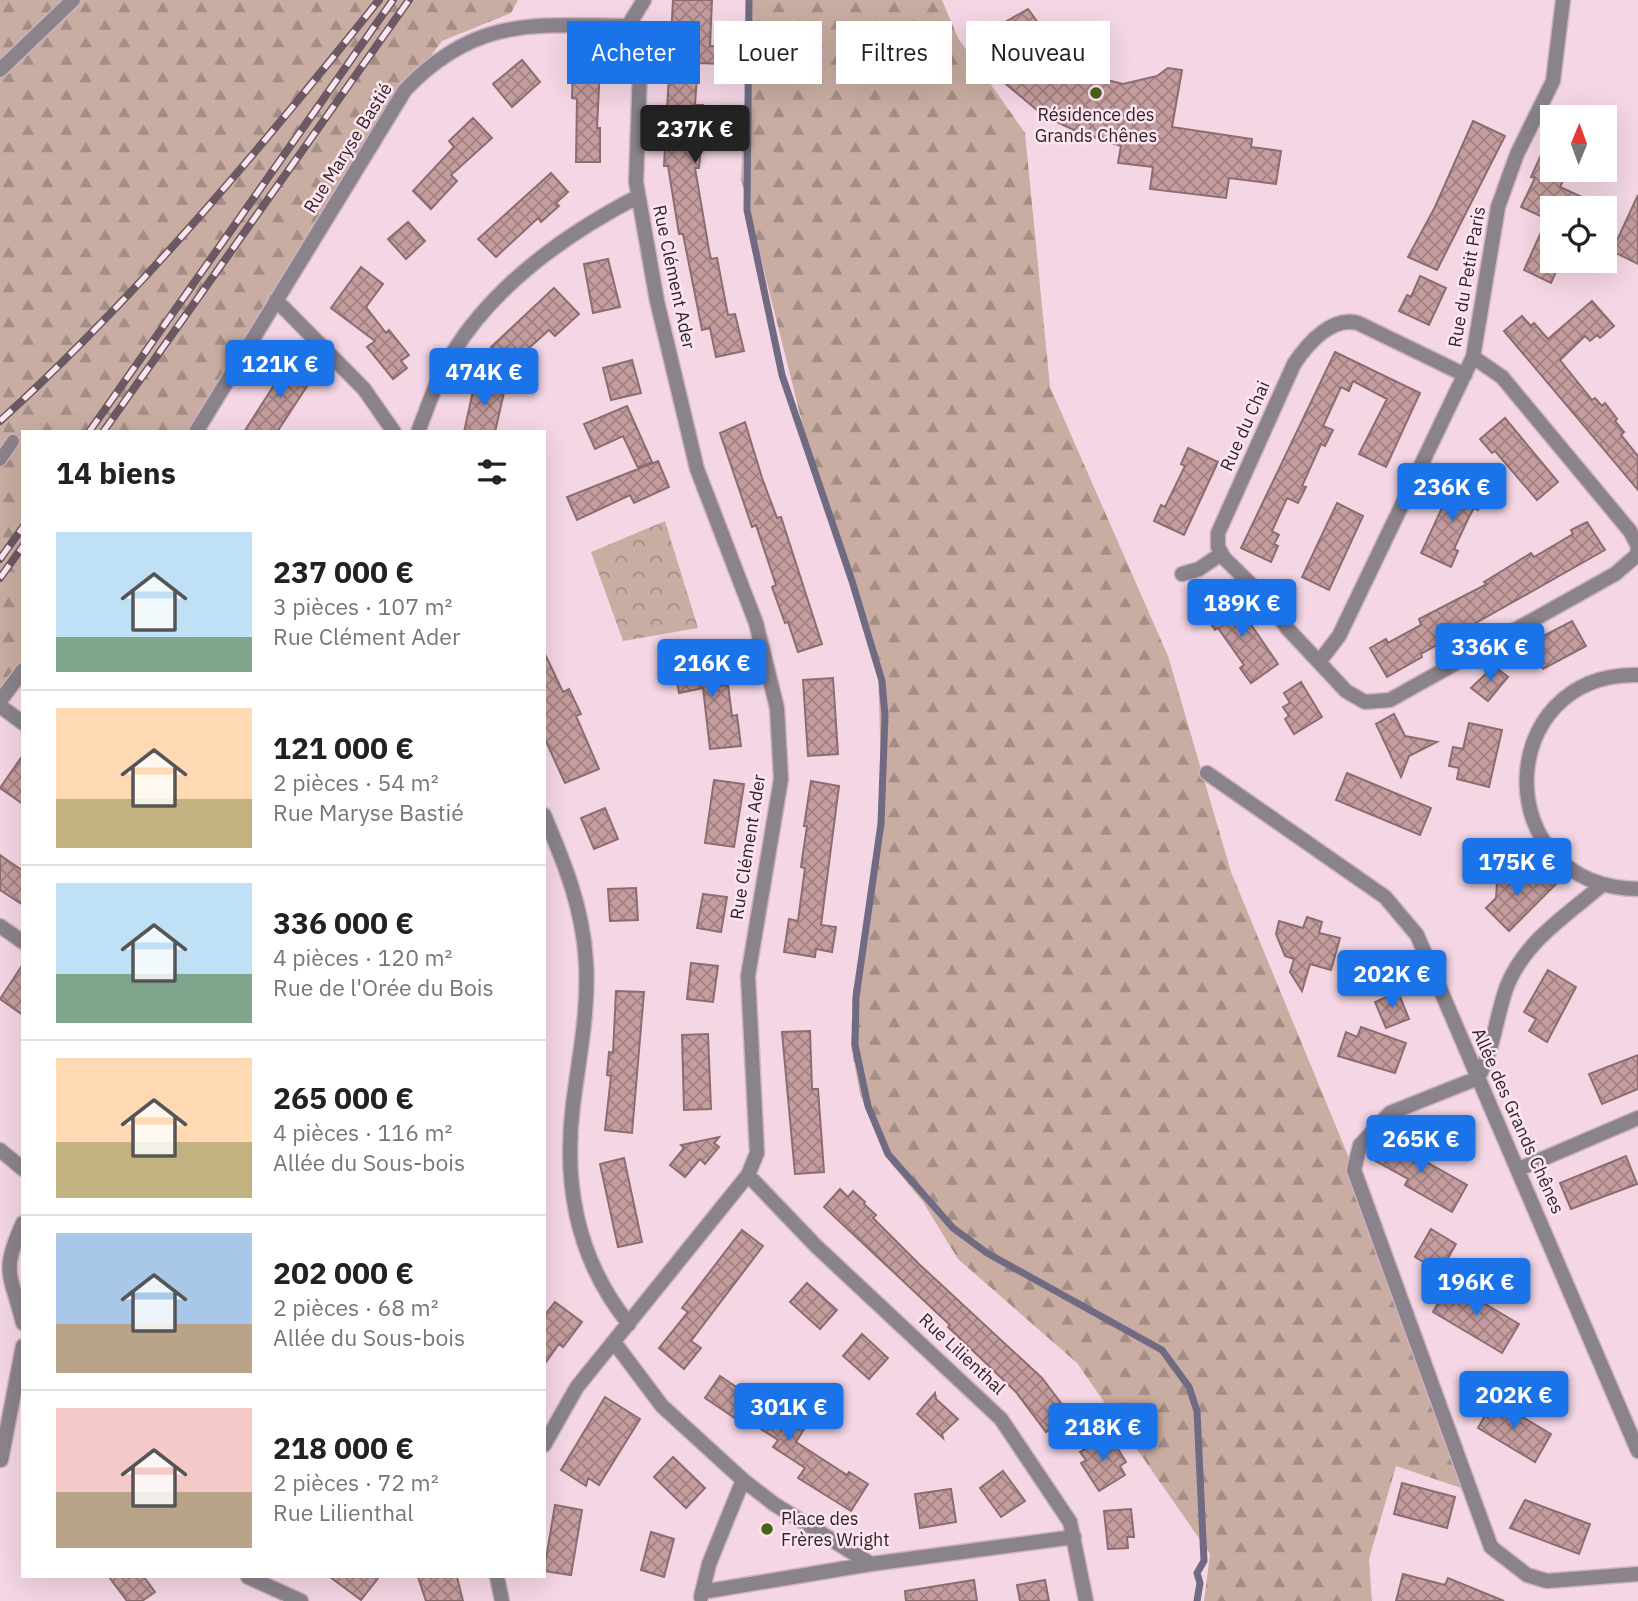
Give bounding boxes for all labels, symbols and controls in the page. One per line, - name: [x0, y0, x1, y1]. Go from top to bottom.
- chip: Acheter: [567, 21, 700, 84]
- chip: Louer: [714, 21, 822, 84]
- chip: Filtres: [836, 21, 952, 84]
- chip: Nouveau: [966, 21, 1110, 84]
- street label: Rue Maryse Bastié: [298, 78, 397, 217]
- marker: Résidence des Grands Chênes: [1088, 85, 1104, 101]
- place label: Résidence des Grands Chênes: [1035, 103, 1157, 147]
- north arrow: [1540, 105, 1617, 182]
- map controls: [1540, 105, 1617, 273]
- pin: 237K €: [638, 106, 752, 165]
- text: 237K €: [656, 113, 734, 143]
- button: locate: [1540, 196, 1617, 273]
- street label: Rue Clément Ader: [648, 203, 701, 351]
- street label: Rue du Petit Paris: [1443, 205, 1490, 349]
- pin: 121K €: [223, 340, 337, 400]
- text: 121K €: [241, 348, 319, 378]
- pin: 474K €: [427, 348, 541, 408]
- text: 474K €: [445, 356, 523, 386]
- street label: Rue du Chai: [1214, 377, 1275, 474]
- text: 14 biens: [56, 453, 176, 492]
- icon: filters: [473, 453, 511, 491]
- pin: 236K €: [1395, 463, 1509, 523]
- text: 236K €: [1413, 471, 1491, 501]
- text: 237 000 €: [273, 552, 414, 591]
- icon: home: [112, 560, 196, 644]
- pin: 189K €: [1185, 580, 1299, 639]
- text: 189K €: [1203, 587, 1281, 617]
- text: 3 pièces · 107 m²: [273, 591, 452, 621]
- text: Rue Clément Ader: [273, 621, 460, 651]
- pin: 336K €: [1433, 624, 1547, 683]
- text: 336K €: [1451, 631, 1529, 661]
- pin: 216K €: [655, 640, 769, 699]
- text: 216K €: [673, 647, 751, 677]
- text: 121 000 €: [273, 728, 414, 767]
- icon: home: [112, 736, 196, 820]
- text: 2 pièces · 54 m²: [273, 767, 439, 797]
- street label: Rue Clément Ader: [725, 772, 770, 921]
- text: Rue Maryse Bastié: [273, 797, 464, 827]
- pin: 175K €: [1460, 838, 1574, 898]
- text: 175K €: [1478, 846, 1556, 876]
- text: 336 000 €: [273, 903, 414, 942]
- icon: home: [112, 911, 196, 995]
- text: 4 pièces · 120 m²: [273, 942, 452, 972]
- pin: 202K €: [1335, 950, 1449, 1010]
- text: 202K €: [1353, 958, 1431, 988]
- text: Rue de l'Orée du Bois: [273, 972, 494, 1002]
- street label: Allée des Grands Chênes: [1467, 1024, 1570, 1217]
- text: 265 000 €: [273, 1078, 414, 1117]
- icon: home: [112, 1086, 196, 1170]
- pin: 265K €: [1364, 1116, 1478, 1175]
- text: 4 pièces · 116 m²: [273, 1117, 452, 1147]
- text: 265K €: [1382, 1123, 1460, 1153]
- text: Allée du Sous-bois: [273, 1147, 465, 1177]
- text: 202 000 €: [273, 1253, 414, 1292]
- pin: 196K €: [1419, 1258, 1533, 1318]
- icon: home: [112, 1261, 196, 1345]
- text: 196K €: [1437, 1266, 1515, 1296]
- text: 2 pièces · 68 m²: [273, 1292, 439, 1322]
- street label: Rue Lilienthal: [914, 1308, 1010, 1400]
- text: Allée du Sous-bois: [273, 1322, 465, 1352]
- pin: 202K €: [1457, 1372, 1571, 1431]
- text: 202K €: [1475, 1379, 1553, 1409]
- pin: 301K €: [732, 1384, 846, 1443]
- text: 301K €: [750, 1391, 828, 1421]
- pin: 218K €: [1046, 1404, 1160, 1463]
- text: 218K €: [1064, 1411, 1142, 1441]
- text: 218 000 €: [273, 1428, 414, 1467]
- icon: home: [112, 1436, 196, 1520]
- text: 2 pièces · 72 m²: [273, 1467, 439, 1497]
- text: Rue Lilienthal: [273, 1497, 413, 1527]
- place label: Place des Frères Wright: [781, 1507, 890, 1551]
- marker: Place des Frères Wright: [759, 1521, 775, 1537]

